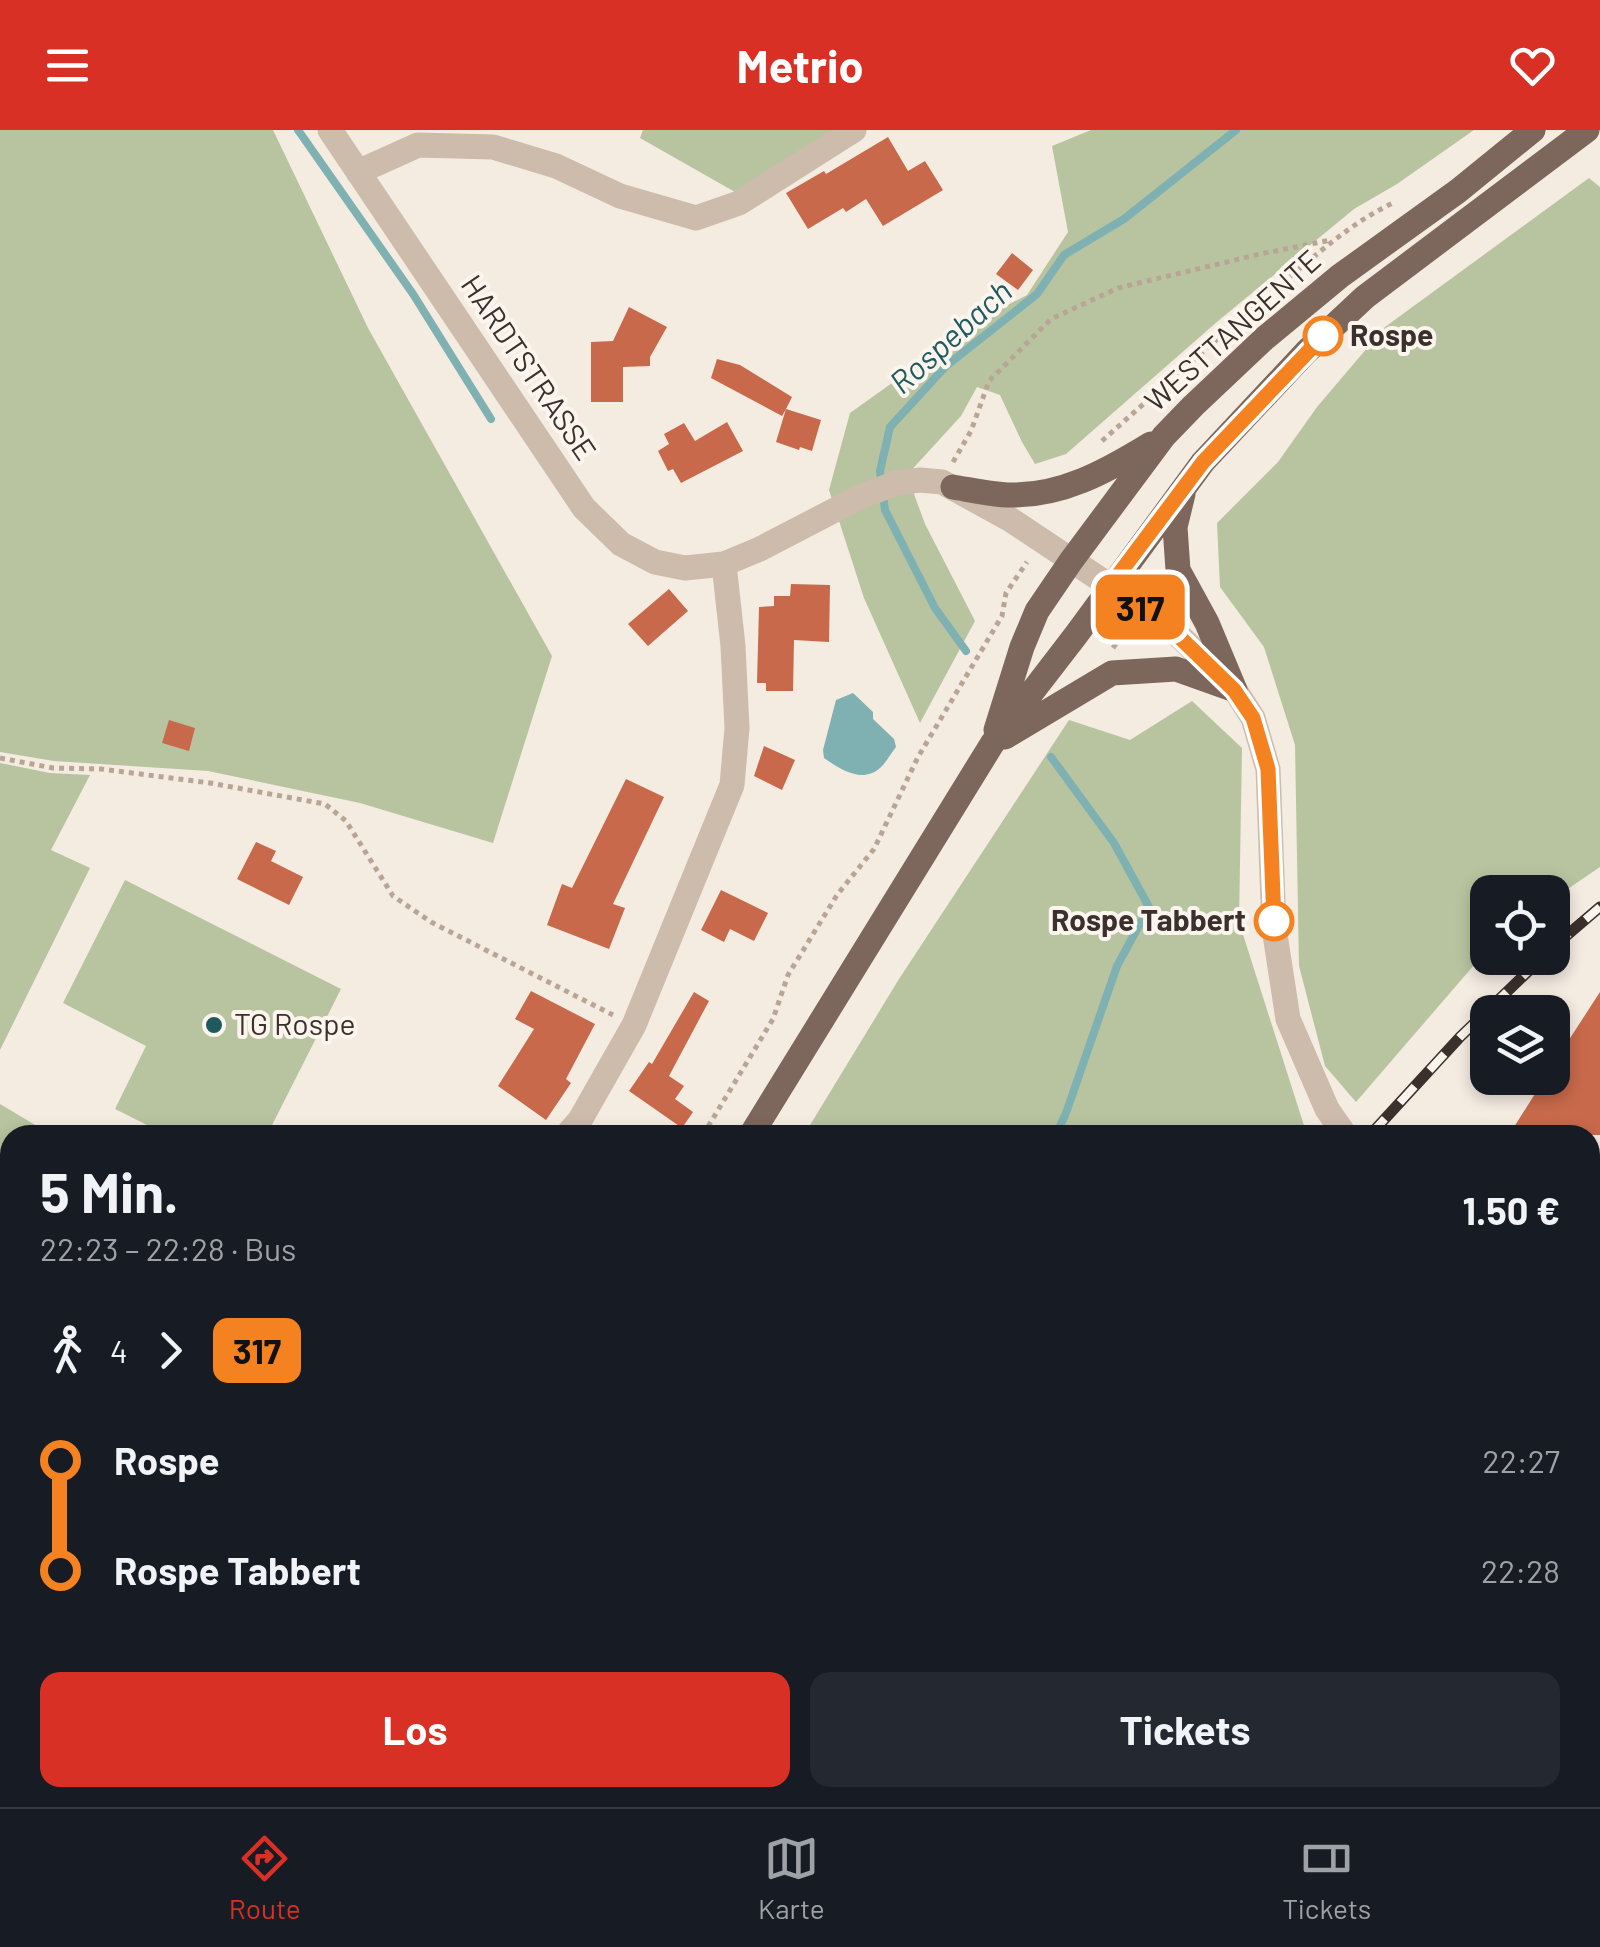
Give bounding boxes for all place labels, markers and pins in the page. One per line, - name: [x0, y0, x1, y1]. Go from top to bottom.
- place label: Rospe: [1350, 316, 1433, 352]
- marker: Rospe: [1304, 317, 1342, 355]
- place label: Rospe Tabbert: [1051, 901, 1246, 937]
- marker: Rospe Tabbert: [1255, 902, 1293, 940]
- place label: TG Rospe: [234, 1005, 355, 1041]
- marker: TG Rospe: [203, 1014, 225, 1036]

